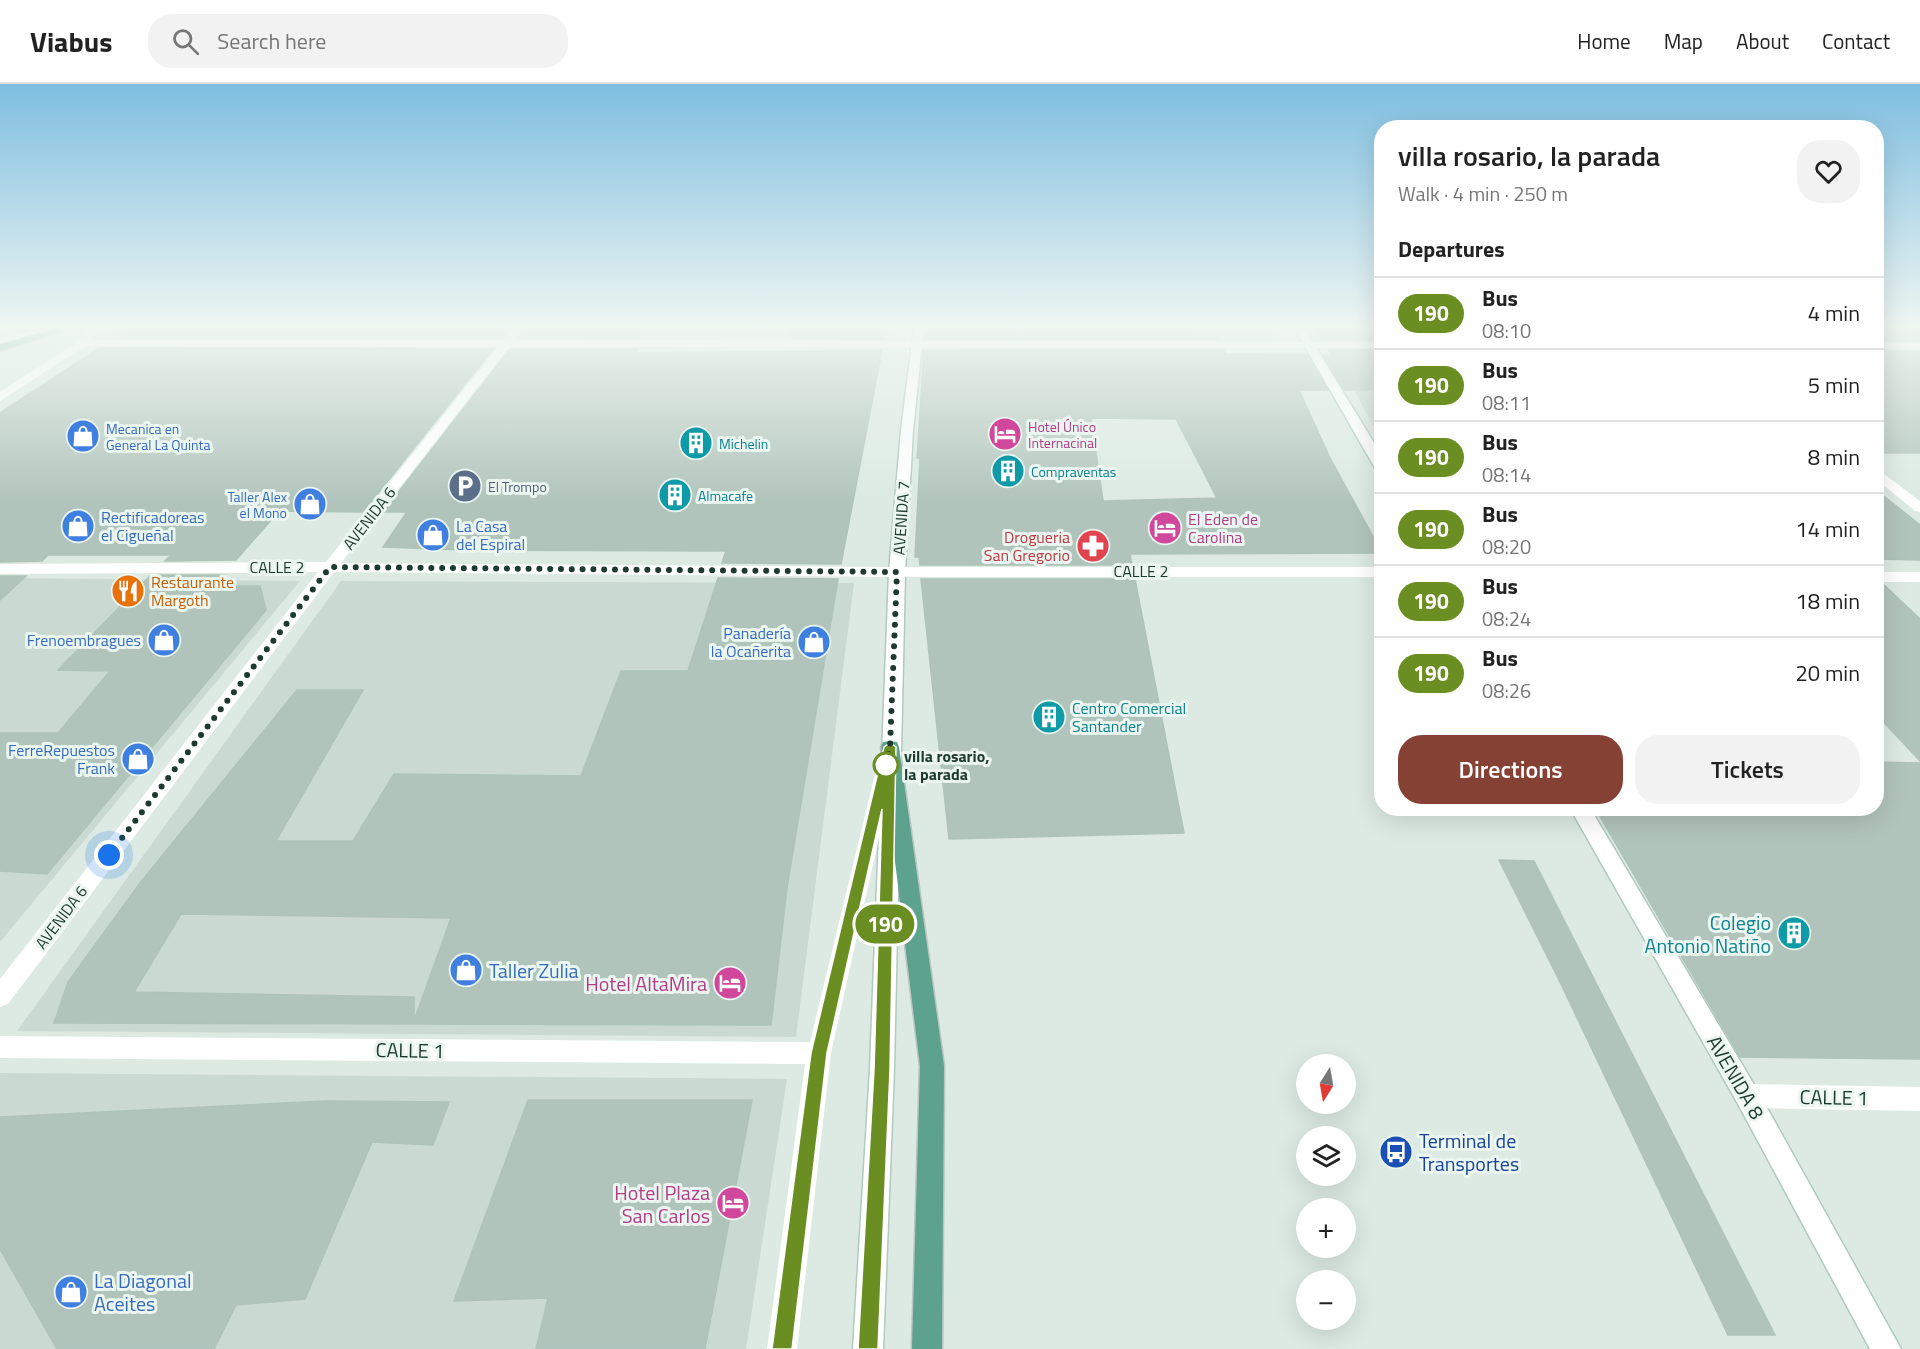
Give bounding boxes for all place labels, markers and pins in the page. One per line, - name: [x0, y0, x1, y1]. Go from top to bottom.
- hotel icon: Hotel Único Internacinal: [987, 416, 1023, 452]
- place label: Hotel Único Internacinal: [1028, 416, 1097, 453]
- shop icon: Mecanica en General La Quinta: [65, 418, 101, 454]
- place label: Mecanica en General La Quinta: [106, 418, 210, 455]
- building icon: Michelin: [678, 425, 714, 461]
- place label: Michelin: [719, 433, 768, 454]
- building icon: Compraventas: [990, 453, 1026, 489]
- place label: Compraventas: [1031, 461, 1116, 482]
- parking icon: El Trompo: [447, 468, 483, 504]
- place label: El Trompo: [488, 476, 547, 497]
- building icon: Almacafe: [657, 477, 693, 513]
- place label: Almacafe: [698, 485, 753, 506]
- place label: Taller Alex el Mono: [227, 486, 288, 523]
- shop icon: Taller Alex el Mono: [292, 486, 328, 522]
- place label: Rectificadoreas el Cigueñal: [101, 505, 205, 547]
- place label: El Eden de Carolina: [1188, 507, 1258, 549]
- shop icon: Rectificadoreas el Cigueñal: [60, 508, 96, 544]
- hotel icon: El Eden de Carolina: [1147, 510, 1183, 546]
- place label: La Casa del Espiral: [456, 514, 525, 556]
- shop icon: La Casa del Espiral: [415, 517, 451, 553]
- place label: Drogueria San Gregorio: [984, 525, 1070, 567]
- pharmacy icon: Drogueria San Gregorio: [1075, 528, 1111, 564]
- place label: Restaurante Margoth: [151, 570, 234, 612]
- restaurant icon: Restaurante Margoth: [110, 573, 146, 609]
- place label: Panadería la Ocañerita: [711, 621, 791, 663]
- shop icon: Frenoembragues: [146, 622, 182, 658]
- shop icon: Panadería la Ocañerita: [796, 624, 832, 660]
- place label: Frenoembragues: [27, 628, 141, 652]
- place label: Centro Comercial Santander: [1072, 696, 1186, 738]
- building icon: Centro Comercial Santander: [1031, 699, 1067, 735]
- place label: FerreRepuestos Frank: [8, 738, 115, 780]
- shop icon: FerreRepuestos Frank: [120, 741, 156, 777]
- place label: villa rosario, la parada: [904, 744, 989, 786]
- marker: villa rosario, la parada: [873, 752, 899, 778]
- place label: Colegio Antonio Natiño: [1645, 907, 1771, 961]
- building icon: Colegio Antonio Natiño: [1776, 915, 1812, 951]
- shop icon: Taller Zulia: [448, 952, 484, 988]
- place label: Taller Zulia: [489, 955, 579, 986]
- hotel icon: Hotel AltaMira: [712, 965, 748, 1001]
- place label: Hotel AltaMira: [585, 968, 707, 999]
- place label: Terminal de Transportes: [1419, 1125, 1519, 1179]
- bus stop icon: Terminal de Transportes: [1378, 1134, 1414, 1170]
- place label: Hotel Plaza San Carlos: [614, 1177, 710, 1231]
- hotel icon: Hotel Plaza San Carlos: [715, 1185, 751, 1221]
- place label: La Diagonal Aceites: [94, 1265, 192, 1319]
- shop icon: La Diagonal Aceites: [53, 1274, 89, 1310]

